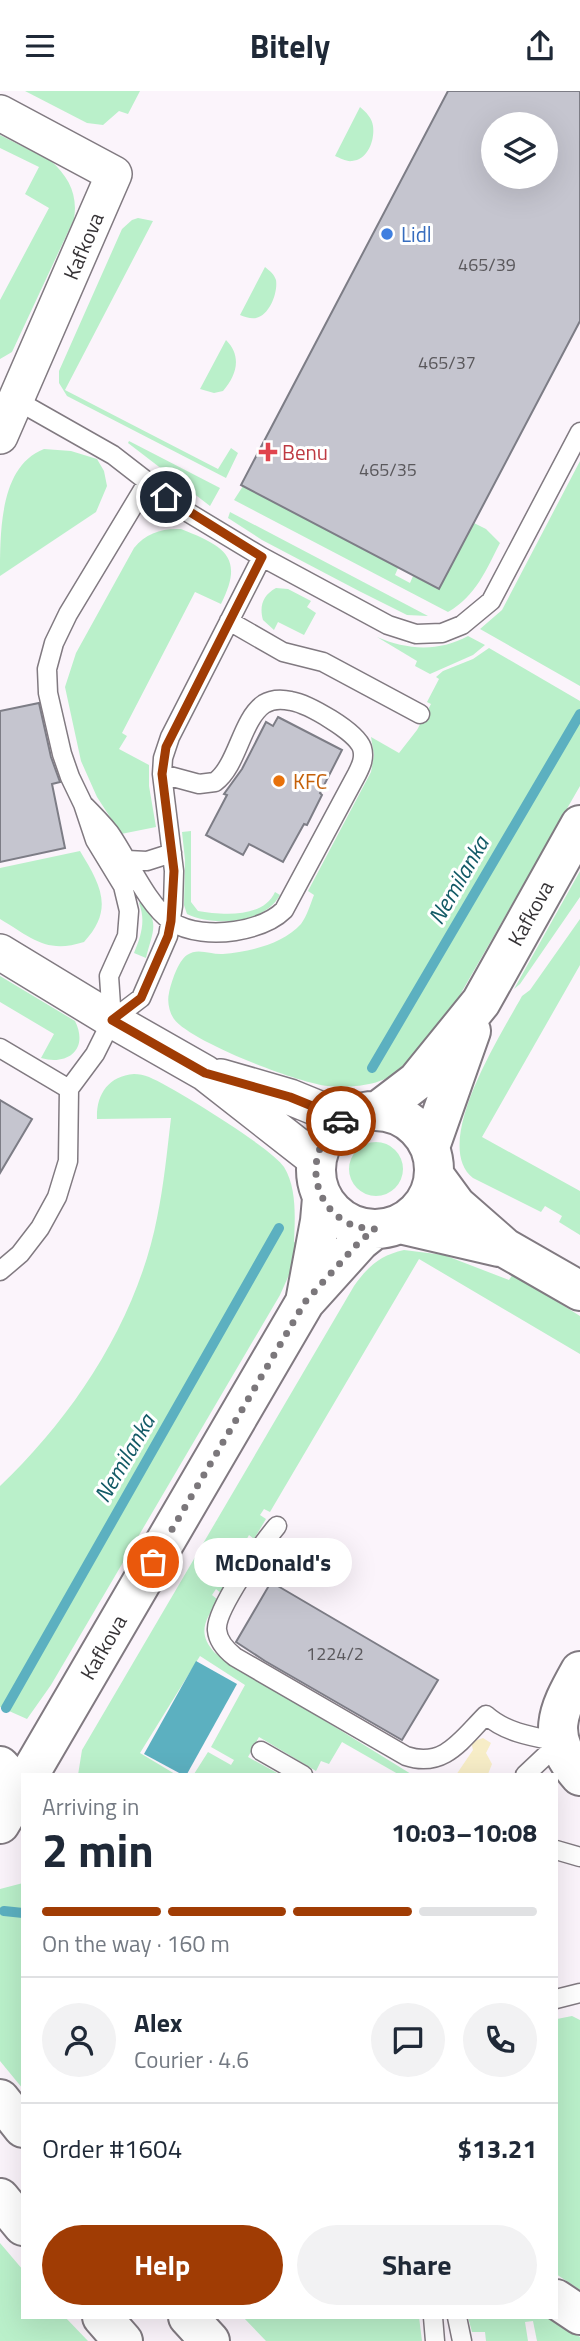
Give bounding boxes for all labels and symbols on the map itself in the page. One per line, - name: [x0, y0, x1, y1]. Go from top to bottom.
- street label: Kafkova: [54, 207, 112, 285]
- place label: Lidl: [401, 218, 432, 250]
- marker: Lidl: [379, 226, 395, 242]
- house number: 465/39: [458, 251, 516, 278]
- house number: 465/37: [418, 349, 476, 376]
- place label: Benu: [282, 436, 328, 468]
- marker: Benu: [260, 444, 276, 460]
- house number: 465/35: [359, 456, 417, 483]
- pin: [136, 467, 196, 527]
- place label: KFC: [293, 765, 327, 797]
- marker: KFC: [271, 773, 287, 789]
- water label: Nemilanka: [419, 828, 498, 931]
- street label: Kafkova: [499, 874, 561, 952]
- courier: [306, 1086, 376, 1156]
- water label: Nemilanka: [85, 1406, 164, 1509]
- pin: [123, 1532, 183, 1592]
- callout: McDonald's: [195, 1537, 352, 1587]
- street label: Kafkova: [72, 1608, 135, 1686]
- house number: 1224/2: [306, 1640, 364, 1667]

